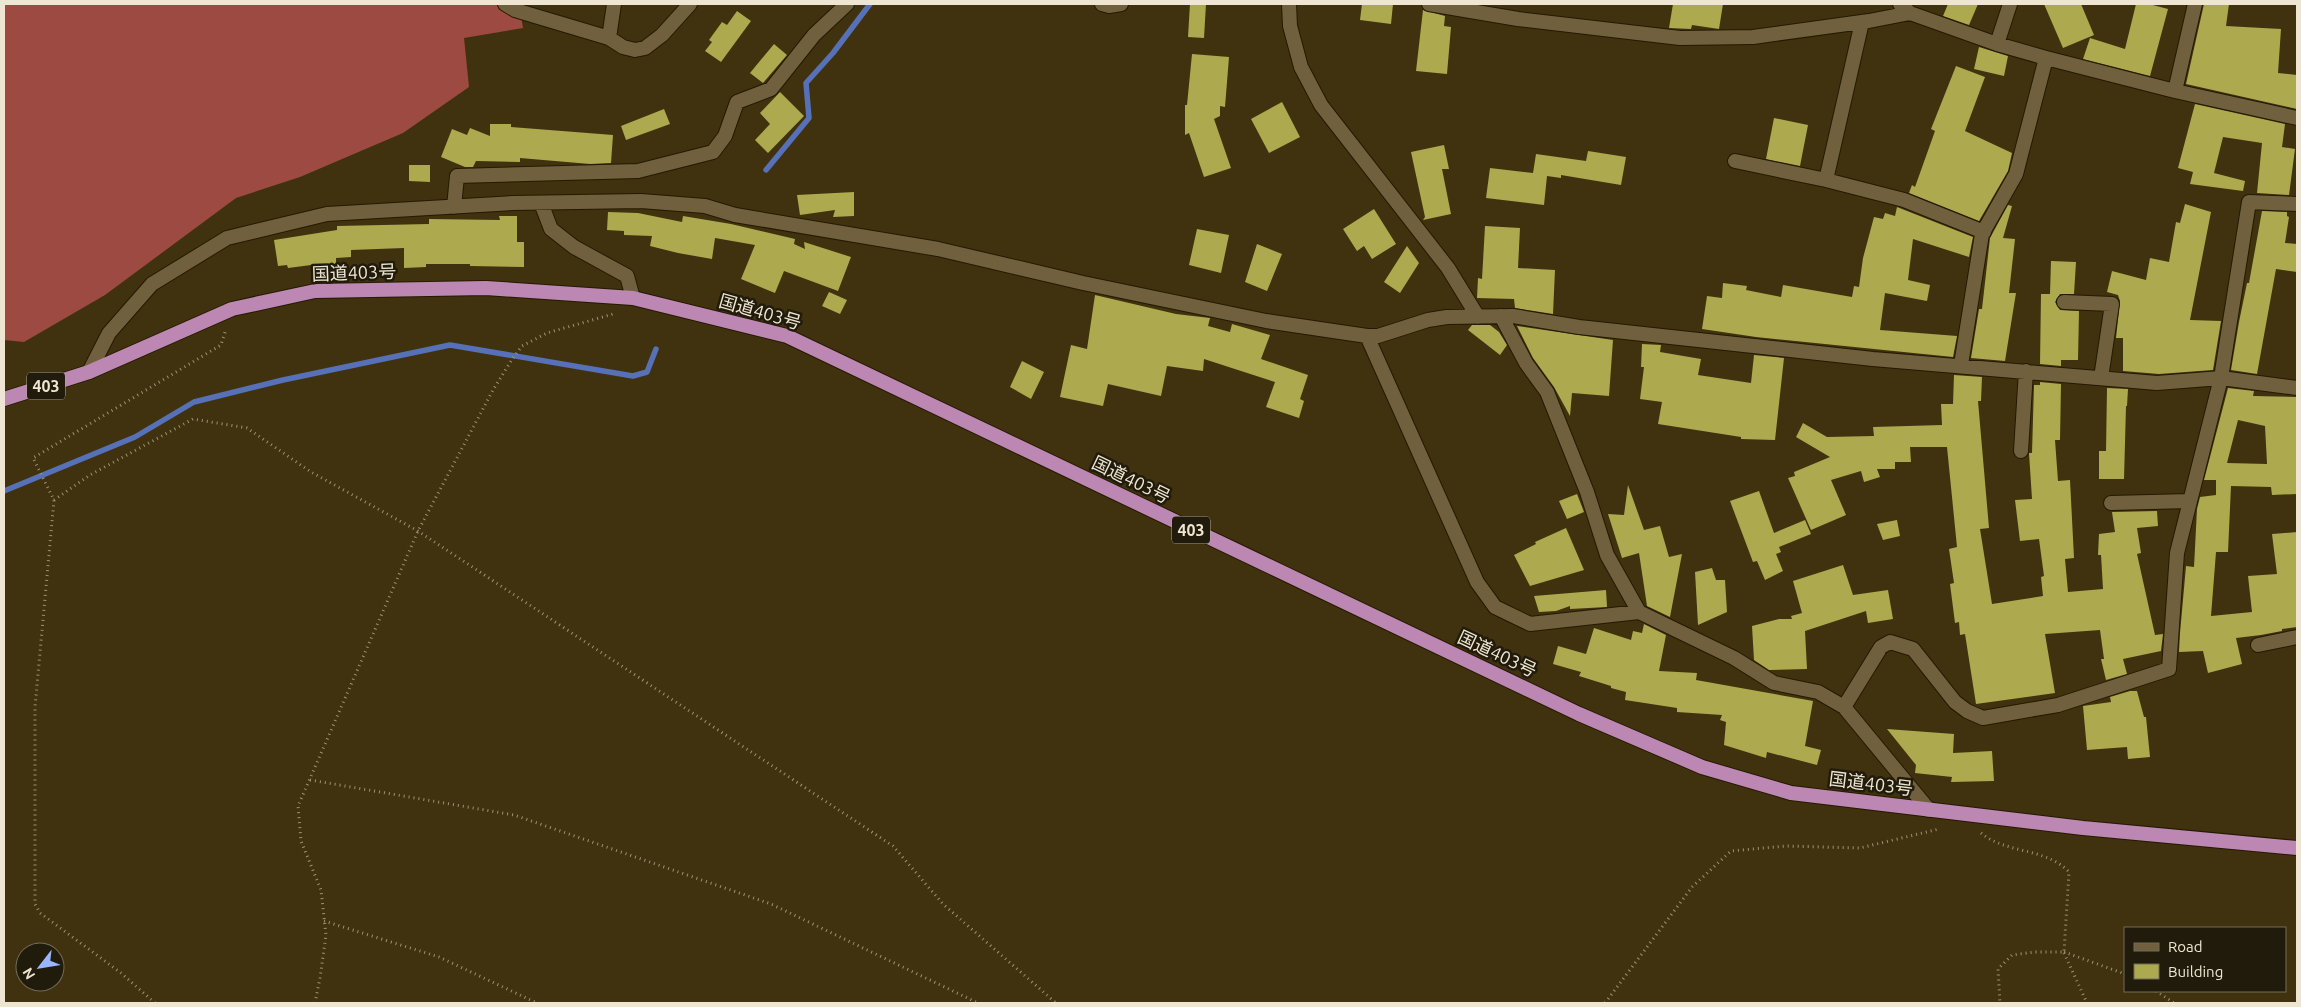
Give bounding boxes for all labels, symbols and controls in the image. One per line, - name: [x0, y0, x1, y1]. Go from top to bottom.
- street label: 国道403号: [311, 261, 397, 283]
- street label: 国道403号: [717, 290, 804, 332]
- road number: 403: [27, 372, 65, 400]
- street label: 国道403号: [1089, 452, 1174, 507]
- road number: 403: [1172, 516, 1210, 544]
- street label: 国道403号: [1455, 626, 1540, 680]
- street label: 国道403号: [1828, 768, 1914, 798]
- legend: [2124, 927, 2286, 992]
- text: Road: [2168, 938, 2203, 955]
- north arrow: [15, 942, 65, 992]
- text: Building: [2168, 963, 2223, 980]
- text: N: [19, 965, 38, 982]

